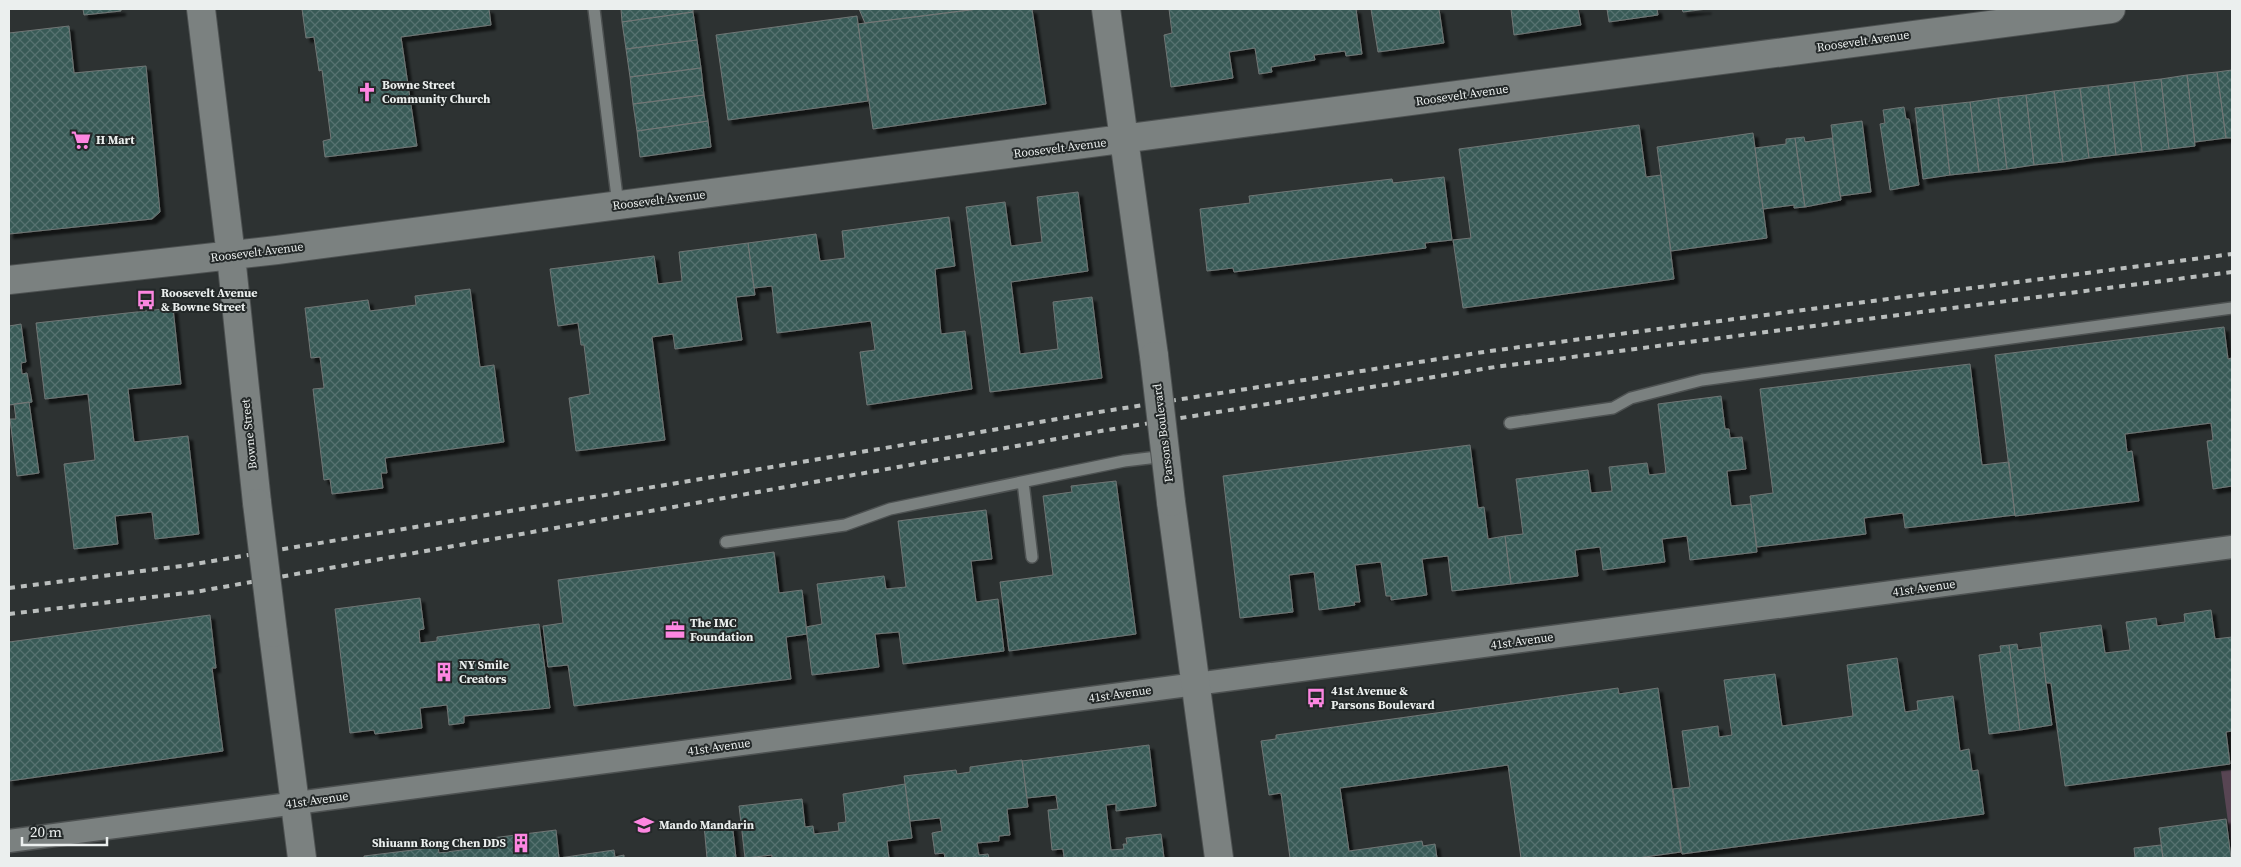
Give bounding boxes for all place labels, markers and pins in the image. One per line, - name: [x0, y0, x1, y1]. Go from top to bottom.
- place label: Bowne Street Community Church: [382, 77, 491, 107]
- church icon: Bowne Street Community Church: [356, 81, 378, 103]
- supermarket icon: H Mart: [70, 129, 92, 151]
- place label: H Mart: [96, 132, 135, 148]
- place label: Roosevelt Avenue & Bowne Street: [161, 285, 258, 315]
- bus stop icon: Roosevelt Avenue & Bowne Street: [135, 289, 157, 311]
- place label: The IMC Foundation: [690, 615, 754, 645]
- office icon: The IMC Foundation: [664, 619, 686, 641]
- place label: NY Smile Creators: [459, 657, 509, 687]
- building icon: NY Smile Creators: [433, 661, 455, 683]
- place label: 41st Avenue & Parsons Boulevard: [1331, 683, 1435, 713]
- bus stop icon: 41st Avenue & Parsons Boulevard: [1305, 687, 1327, 709]
- school or university icon: Mando Mandarin: [633, 814, 655, 836]
- place label: Mando Mandarin: [659, 817, 755, 833]
- building icon: Shiuann Rong Chen DDS: [510, 832, 532, 854]
- place label: Shiuann Rong Chen DDS: [372, 835, 507, 851]

